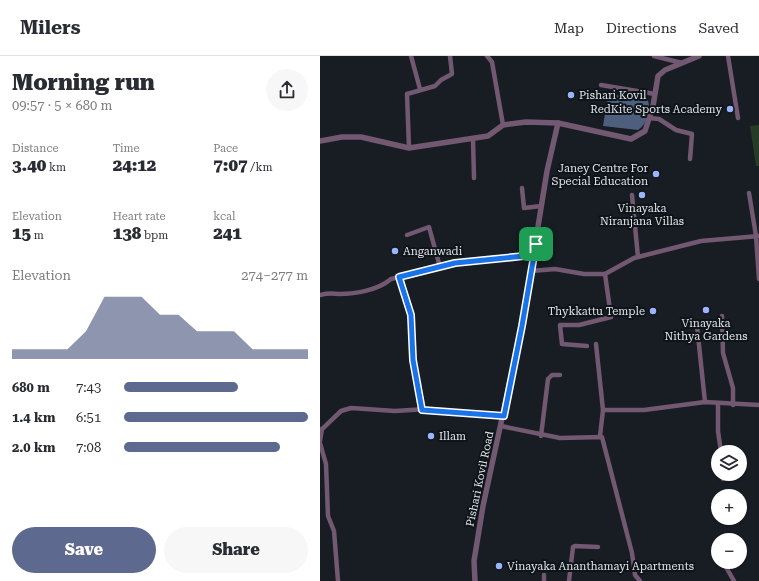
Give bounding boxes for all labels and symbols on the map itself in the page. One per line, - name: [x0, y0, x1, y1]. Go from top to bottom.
- place label: Pishari Kovil: [579, 89, 647, 102]
- marker: Pishari Kovil: [566, 90, 576, 100]
- place label: RedKite Sports Academy: [590, 103, 722, 116]
- marker: RedKite Sports Academy: [725, 104, 735, 114]
- place label: Janey Centre For Special Education: [552, 162, 648, 188]
- marker: Janey Centre For Special Education: [651, 169, 661, 179]
- marker: Vinayaka Niranjana Villas: [637, 190, 647, 200]
- place label: Vinayaka Niranjana Villas: [600, 202, 684, 228]
- pin: [519, 227, 553, 261]
- place label: Anganwadi: [403, 245, 463, 258]
- marker: Anganwadi: [390, 246, 400, 256]
- place label: Thykkattu Temple: [548, 305, 645, 318]
- marker: Vinayaka Nithya Gardens: [701, 305, 711, 315]
- marker: Thykkattu Temple: [648, 306, 658, 316]
- place label: Vinayaka Nithya Gardens: [665, 317, 747, 343]
- place label: Illam: [439, 430, 466, 443]
- street label: Pishari Kovil Road: [464, 430, 496, 528]
- marker: Illam: [426, 431, 436, 441]
- place label: Vinayaka Ananthamayi Apartments: [507, 560, 694, 573]
- marker: Vinayaka Ananthamayi Apartments: [494, 561, 504, 571]

